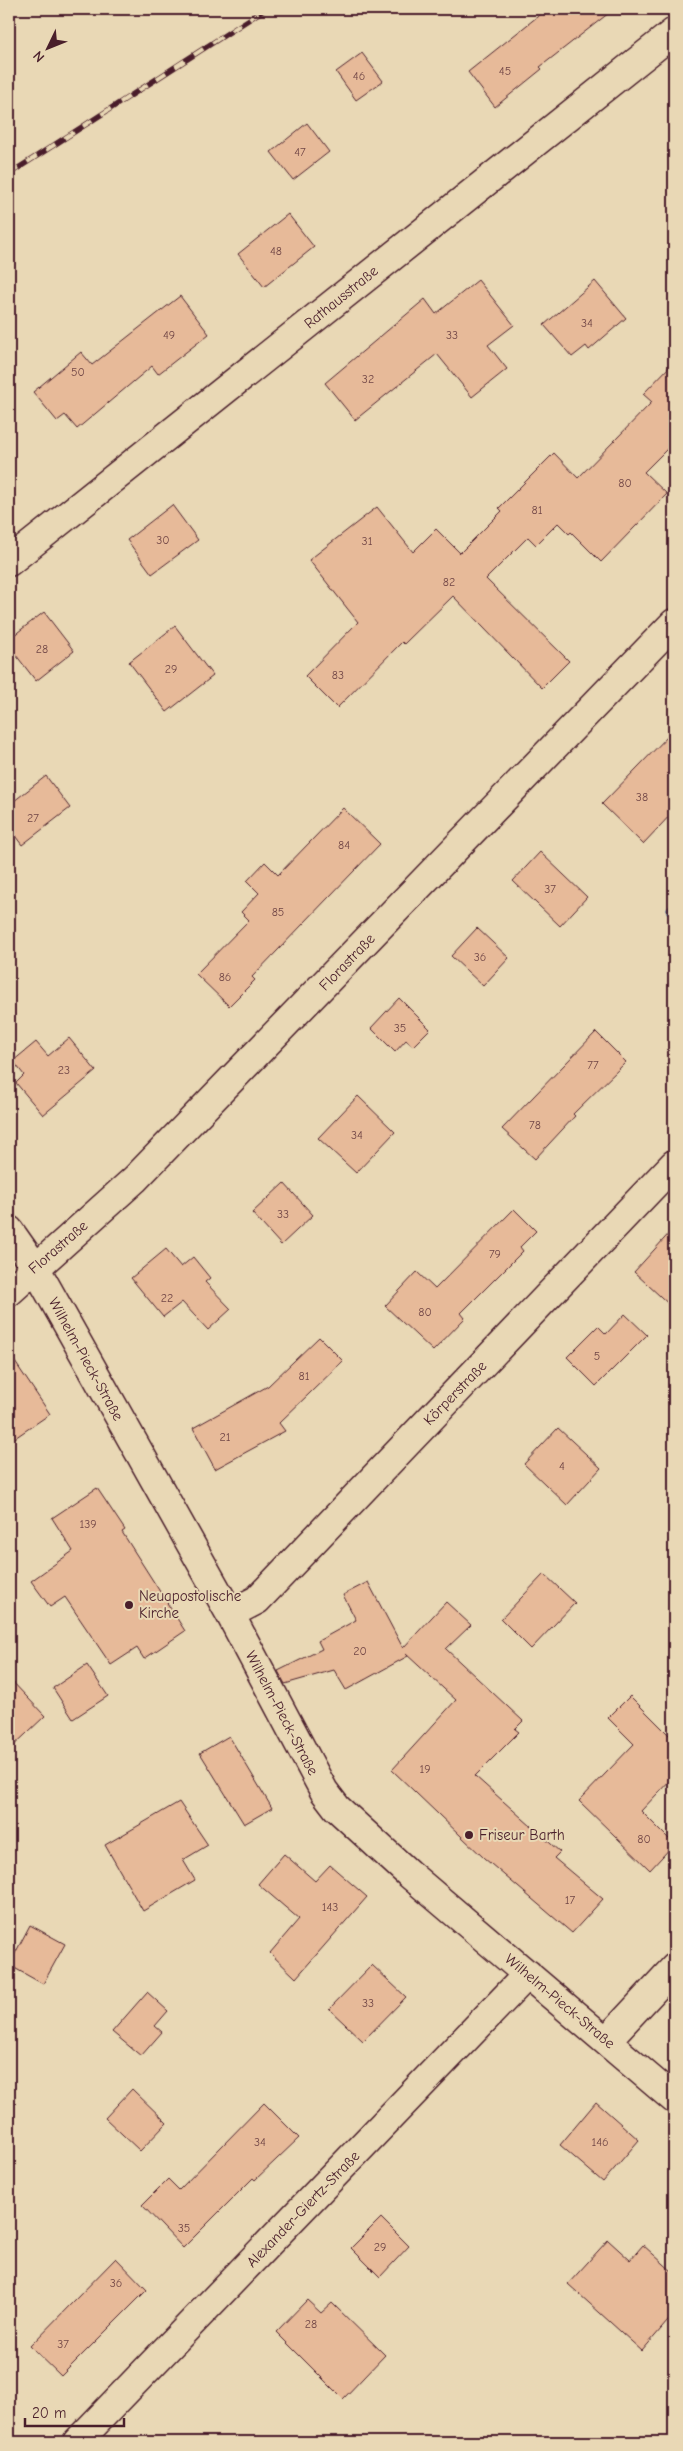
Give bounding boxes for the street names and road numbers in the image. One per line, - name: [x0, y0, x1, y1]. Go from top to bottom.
- street label: Rathausstraße: [300, 261, 382, 332]
- street label: Florastraße: [315, 929, 379, 994]
- street label: Florastraße: [25, 1216, 92, 1278]
- street label: Wilhelm-Pieck-Straße: [45, 1294, 128, 1424]
- street label: Körperstraße: [420, 1357, 491, 1429]
- street label: Wilhelm-Pieck-Straße: [242, 1648, 323, 1779]
- street label: Wilhelm-Pieck-Straße: [501, 1950, 619, 2053]
- street label: Alexander-Giertz-Straße: [243, 2147, 364, 2271]

